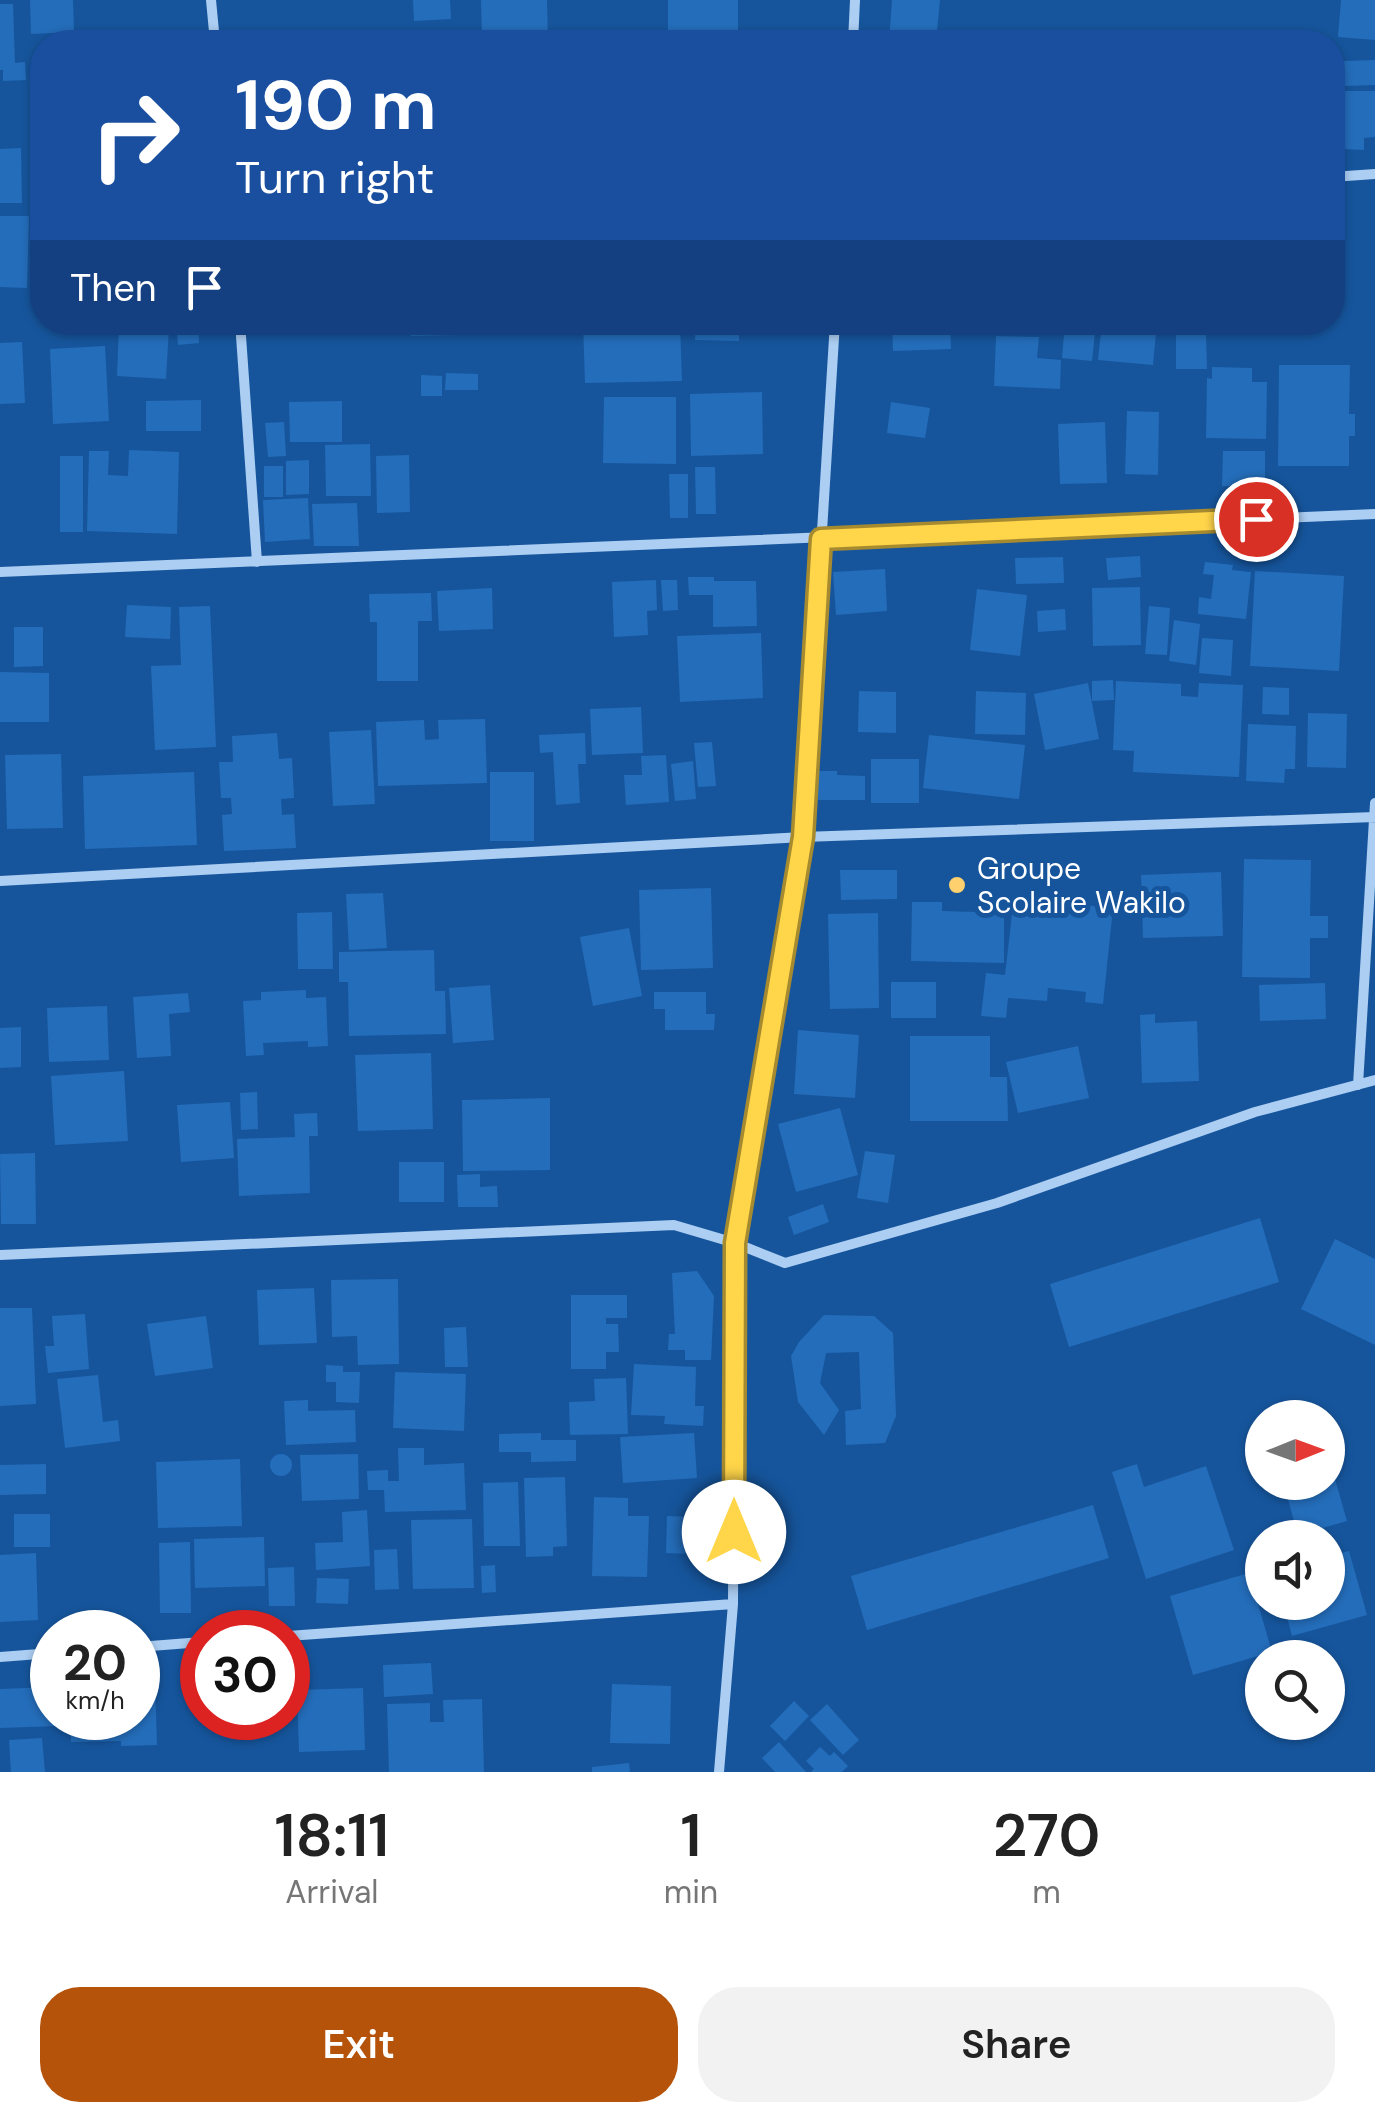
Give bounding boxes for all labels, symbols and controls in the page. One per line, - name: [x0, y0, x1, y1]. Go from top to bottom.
- text: 190 m: [235, 60, 437, 151]
- icon: right: [70, 70, 200, 200]
- text: Turn right: [235, 148, 434, 207]
- icon: arrive: [177, 260, 232, 315]
- text: Then: [70, 263, 157, 313]
- pin: [1214, 477, 1299, 562]
- icon: arrive: [1229, 492, 1284, 547]
- place label: Groupe Scolaire Wakilo: [977, 849, 1186, 922]
- marker: Groupe Scolaire Wakilo: [946, 874, 968, 896]
- north arrow: [1245, 1400, 1345, 1500]
- map controls: [1245, 1400, 1345, 1740]
- position arrow: [682, 1480, 786, 1584]
- button: sound: [1245, 1520, 1345, 1620]
- speed limit sign: 30: [180, 1610, 310, 1740]
- text: 20: [63, 1630, 127, 1696]
- button: search: [1245, 1640, 1345, 1740]
- text: km/h: [65, 1684, 125, 1717]
- text: 18:11: [275, 1796, 389, 1875]
- text: 1: [681, 1796, 701, 1875]
- text: 270: [993, 1796, 1100, 1875]
- text: Arrival: [285, 1871, 378, 1913]
- text: min: [664, 1871, 718, 1913]
- text: m: [1032, 1871, 1061, 1913]
- button: Exit: [40, 1987, 678, 2102]
- button: Share: [698, 1987, 1335, 2102]

